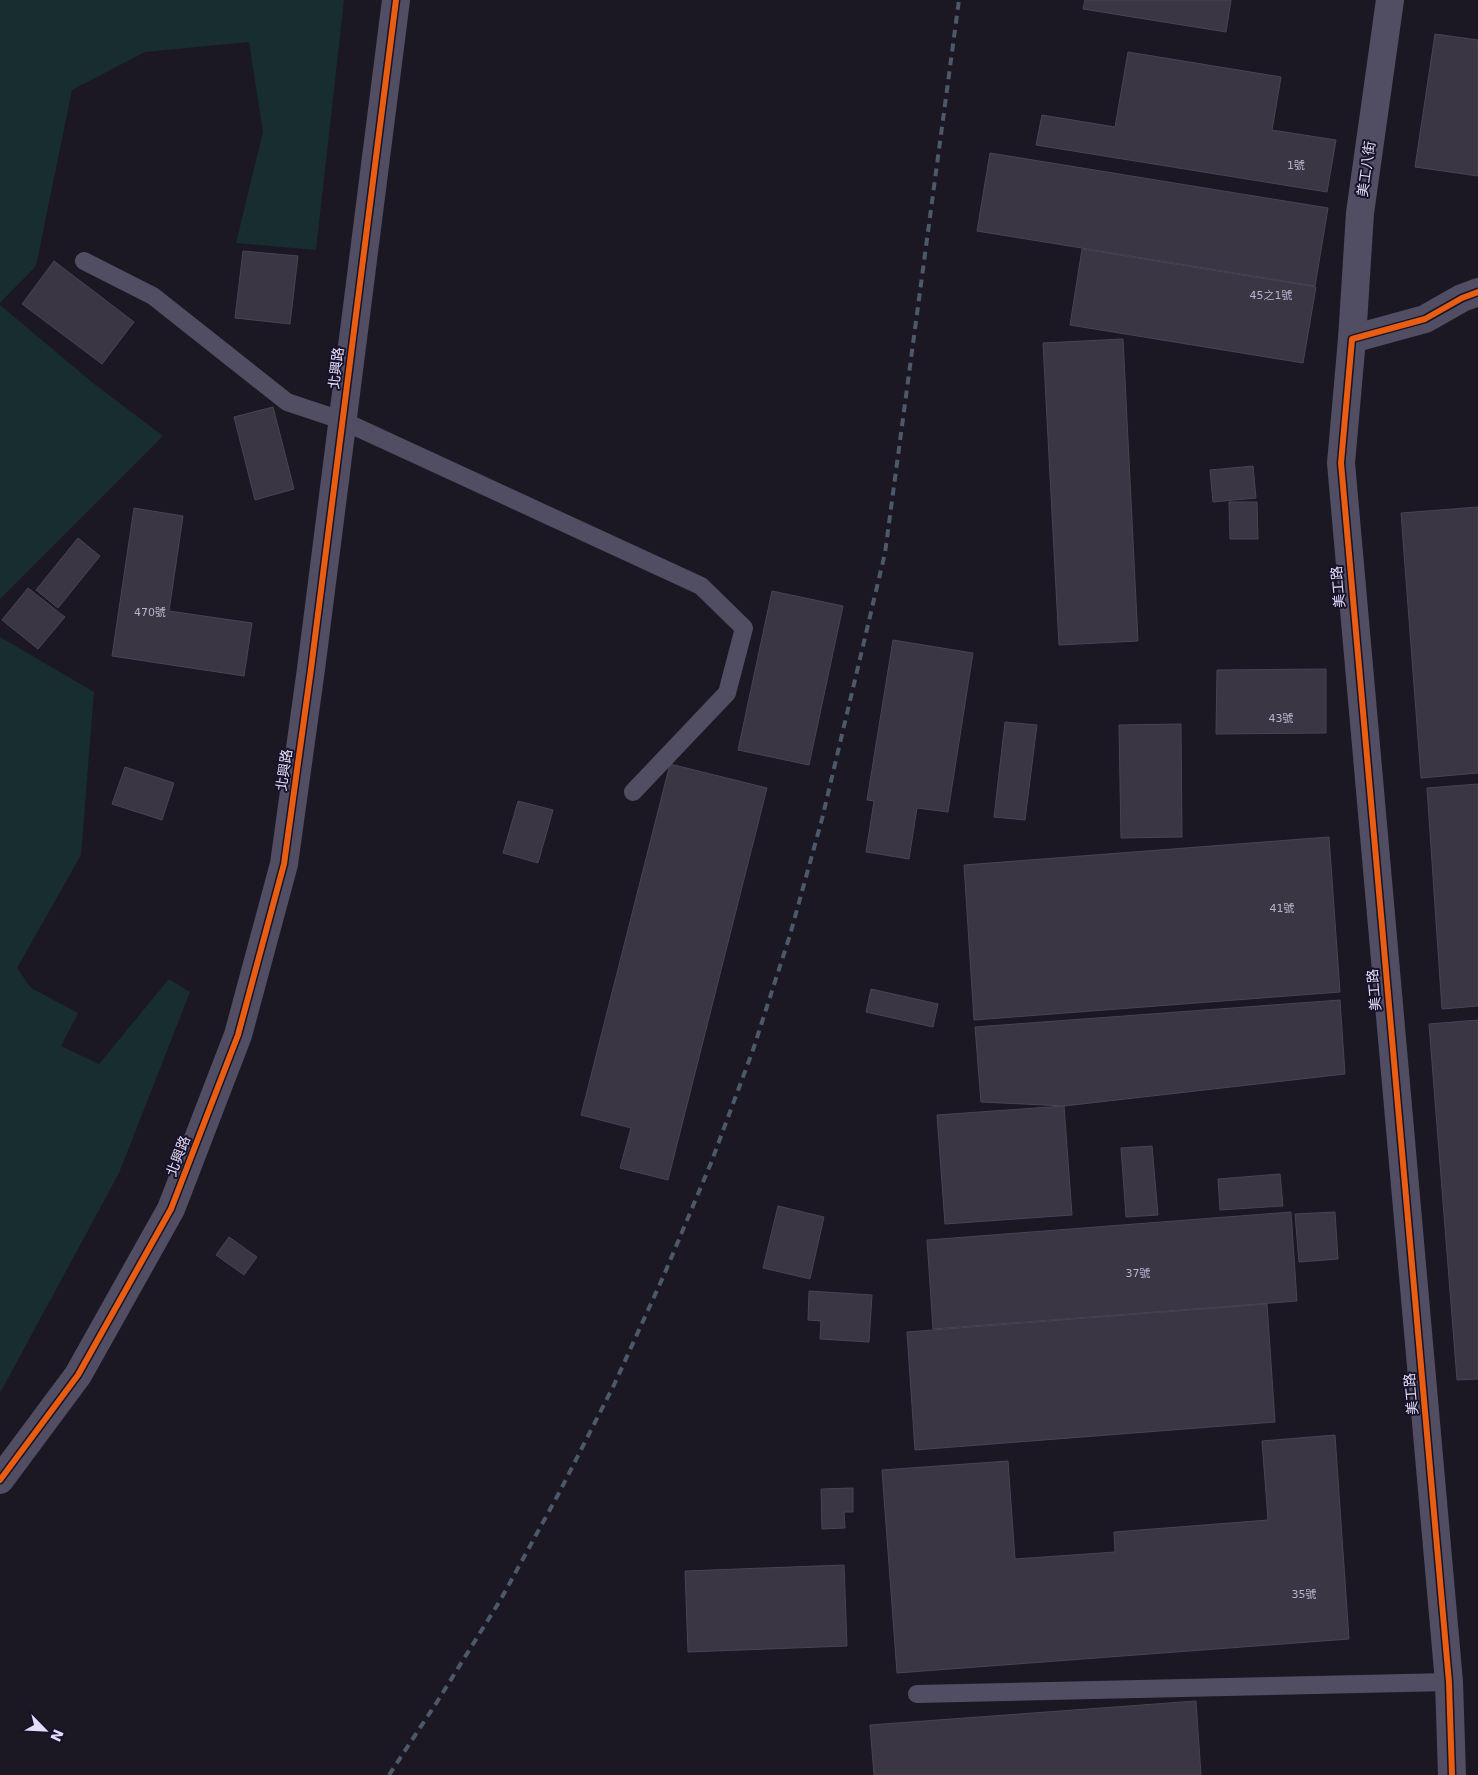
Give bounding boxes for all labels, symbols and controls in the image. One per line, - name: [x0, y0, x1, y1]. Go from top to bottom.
- street label: 美工八街: [1354, 140, 1378, 198]
- house number: 1號: [1287, 159, 1305, 172]
- house number: 45之1號: [1250, 289, 1293, 302]
- street label: 北興路: [326, 346, 346, 390]
- street label: 美工路: [1328, 565, 1348, 609]
- house number: 470號: [134, 606, 166, 619]
- house number: 43號: [1269, 712, 1294, 725]
- street label: 北興路: [273, 748, 295, 792]
- house number: 41號: [1270, 902, 1295, 915]
- street label: 美工路: [1364, 968, 1384, 1012]
- street label: 北興路: [163, 1134, 193, 1178]
- house number: 37號: [1126, 1267, 1151, 1280]
- street label: 美工路: [1401, 1372, 1421, 1416]
- house number: 35號: [1292, 1588, 1317, 1601]
- north arrow: [20, 1705, 70, 1755]
- text: N: [47, 1727, 67, 1744]

